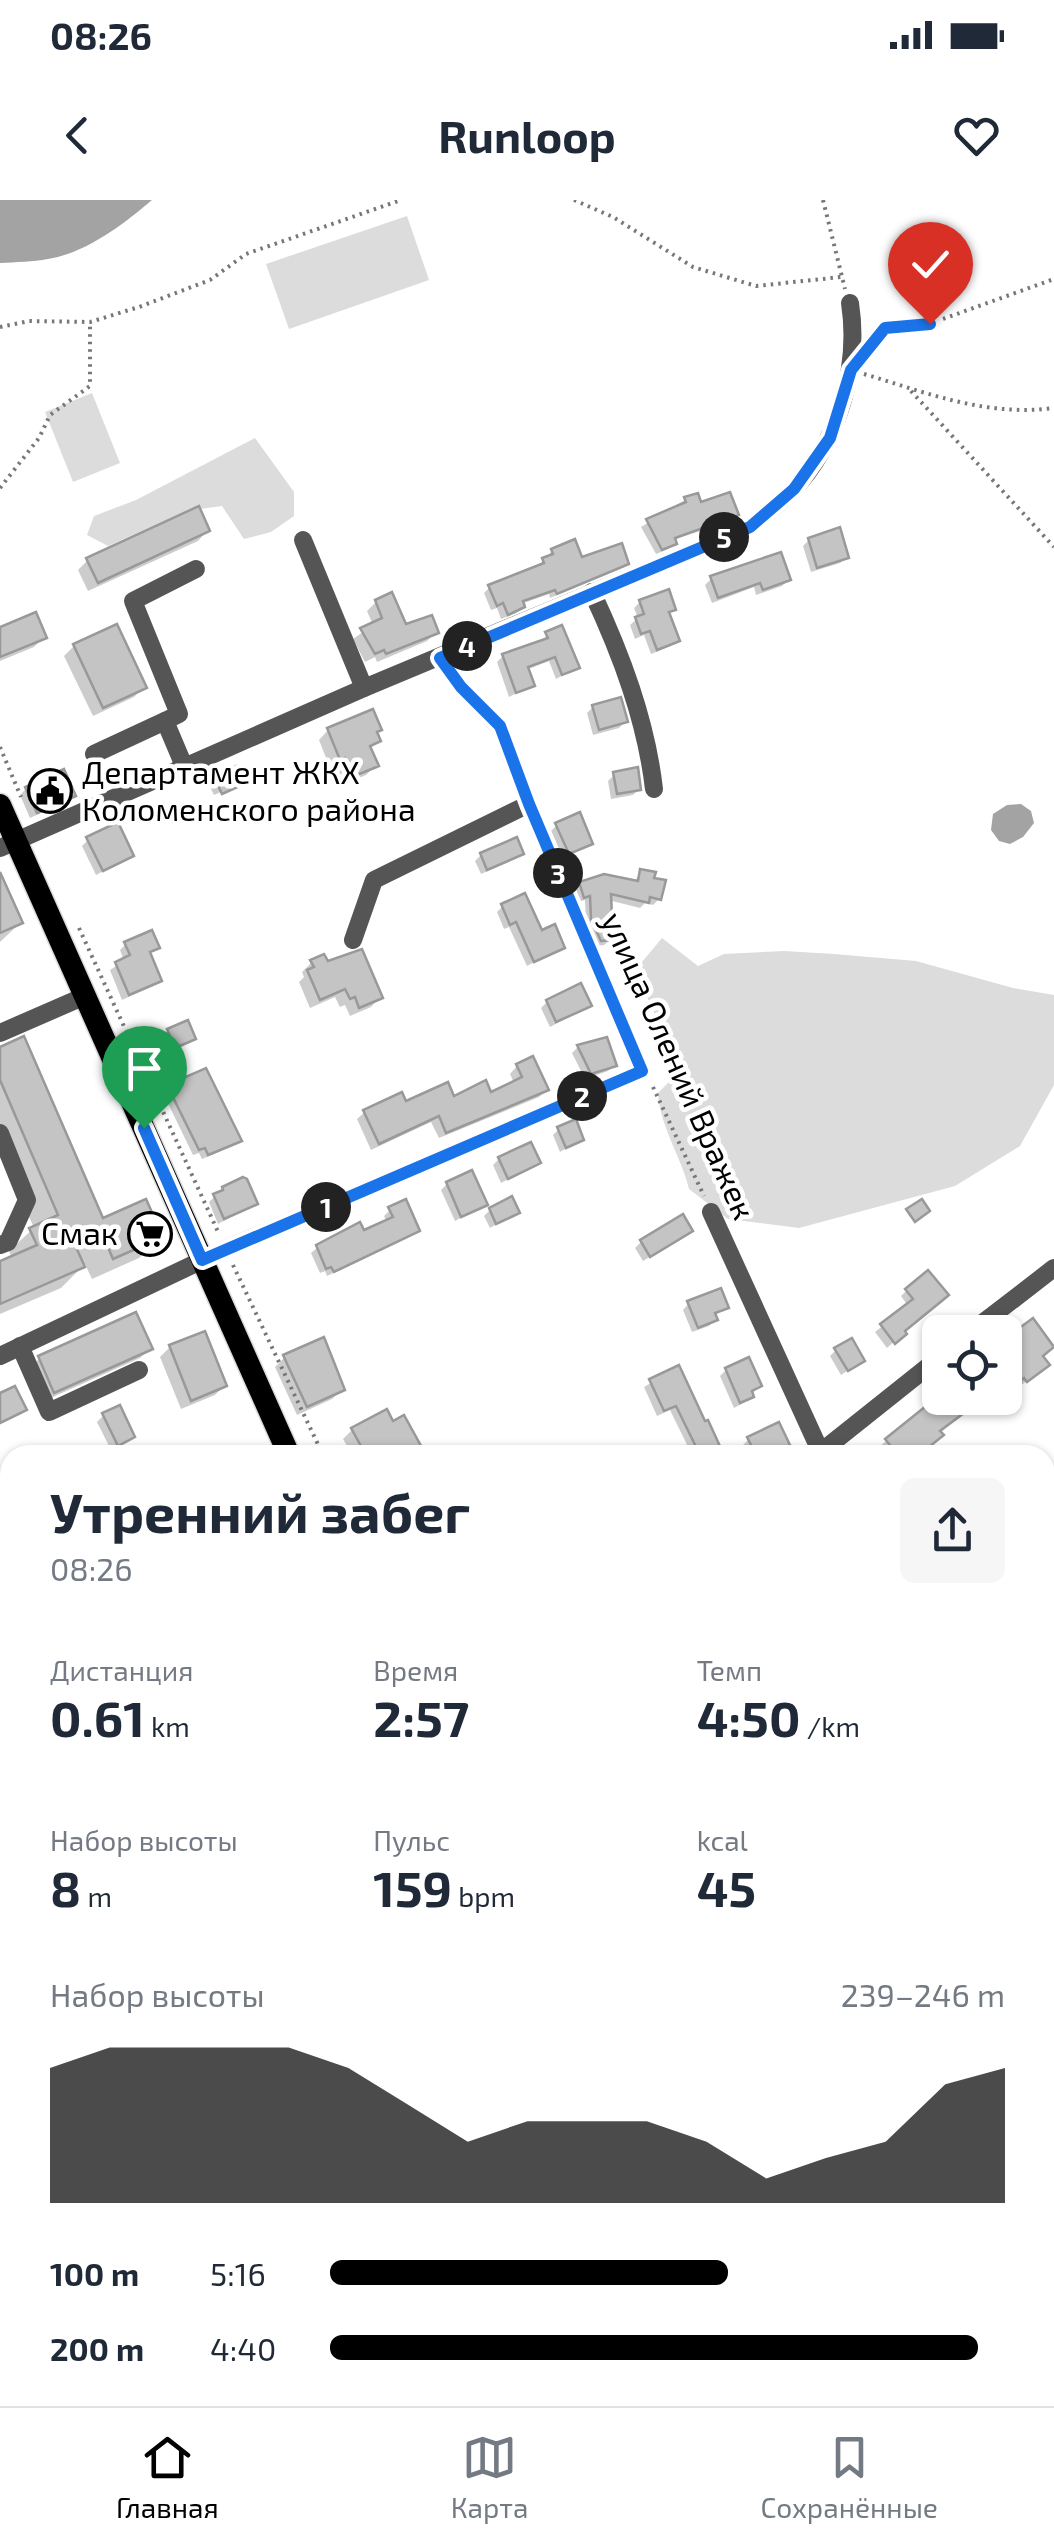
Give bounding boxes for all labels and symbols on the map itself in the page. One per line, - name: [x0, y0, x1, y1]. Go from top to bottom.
- pin: [888, 222, 973, 325]
- pin: 5: [699, 512, 749, 562]
- pin: 4: [442, 621, 492, 671]
- place label: Департамент ЖКХ Коломенского района: [82, 752, 416, 827]
- public building icon: Департамент ЖКХ Коломенского района: [27, 768, 73, 814]
- pin: 3: [533, 848, 583, 898]
- street label: улица Олений Вражек: [594, 906, 765, 1225]
- pin: [102, 1026, 187, 1129]
- pin: 2: [557, 1071, 607, 1121]
- pin: 1: [301, 1182, 351, 1232]
- supermarket icon: Смак: [127, 1211, 173, 1257]
- place label: Смак: [41, 1213, 118, 1251]

